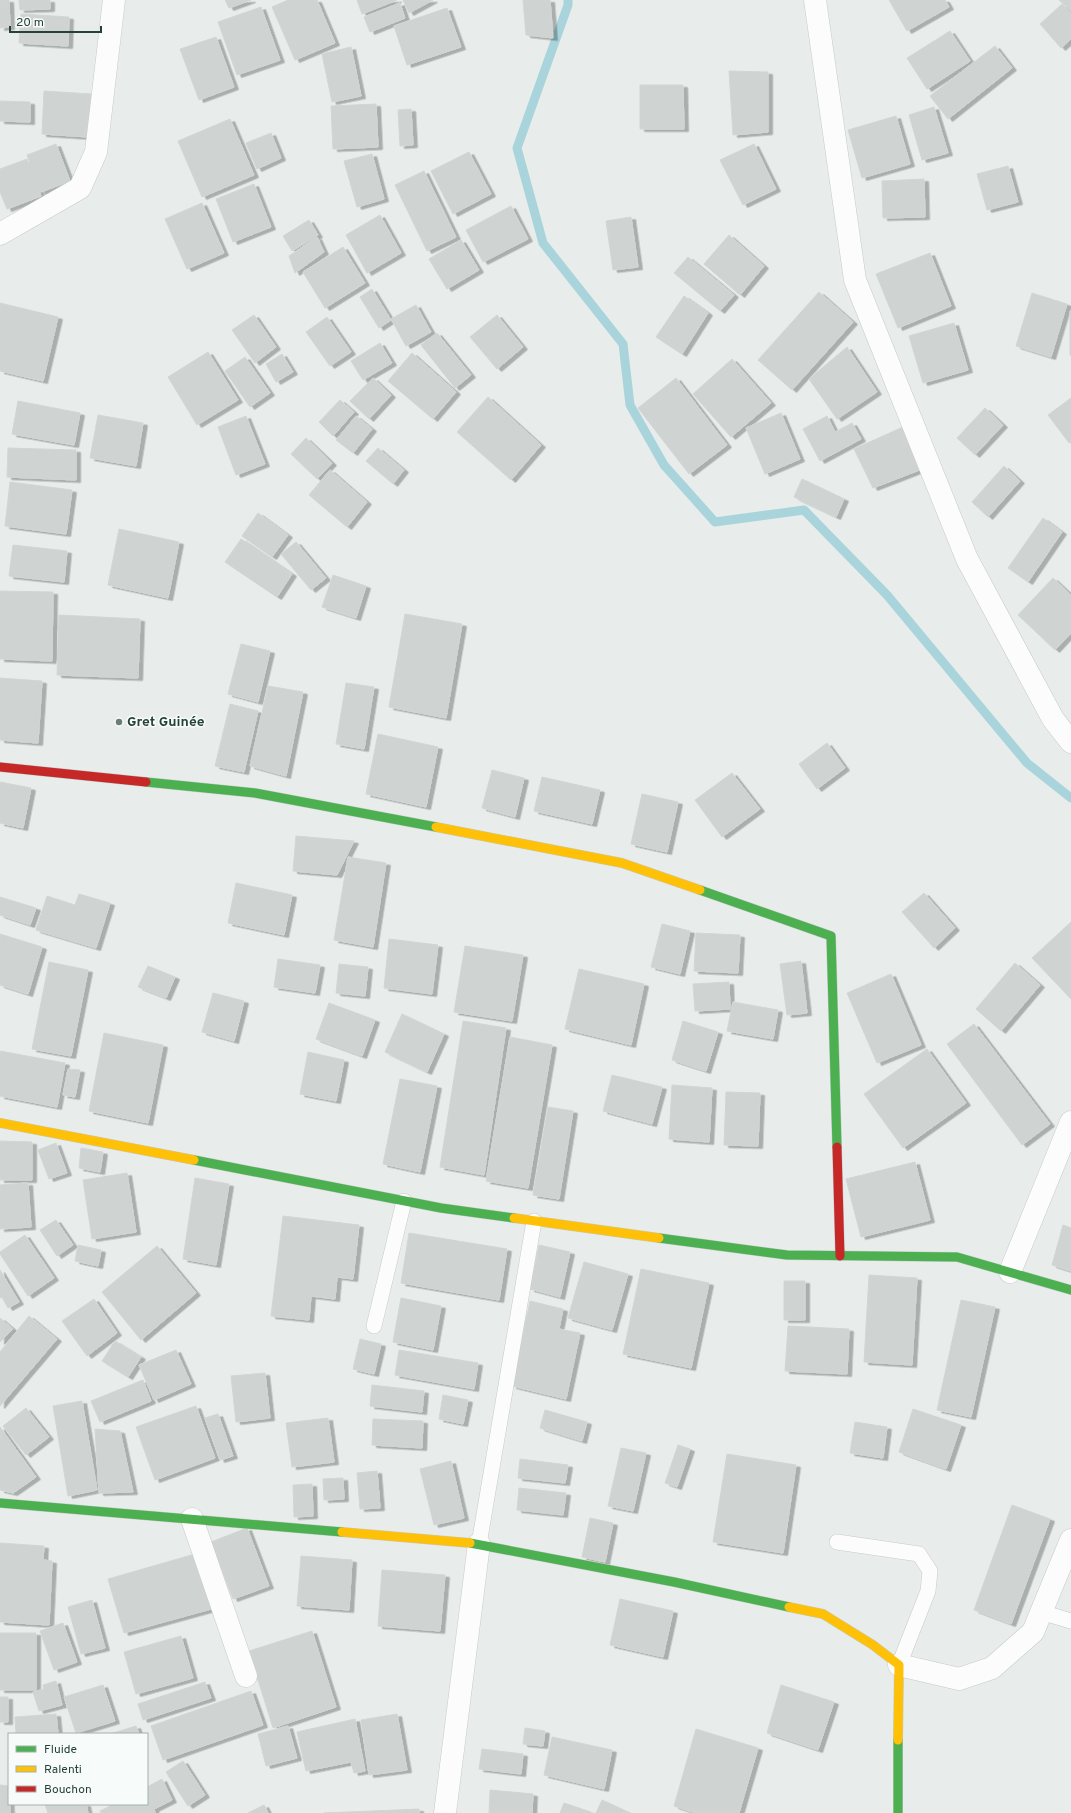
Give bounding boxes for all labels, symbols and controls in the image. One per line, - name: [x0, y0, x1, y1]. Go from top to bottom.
- scale bar: [10, 8, 101, 34]
- text: 20 m: [16, 15, 44, 31]
- place label: Gret Guinée: [127, 714, 205, 731]
- marker: Gret Guinée: [114, 717, 124, 727]
- legend: [8, 1733, 148, 1805]
- text: Fluide: [44, 1742, 77, 1758]
- text: Ralenti: [44, 1762, 82, 1778]
- text: Bouchon: [44, 1782, 92, 1798]

